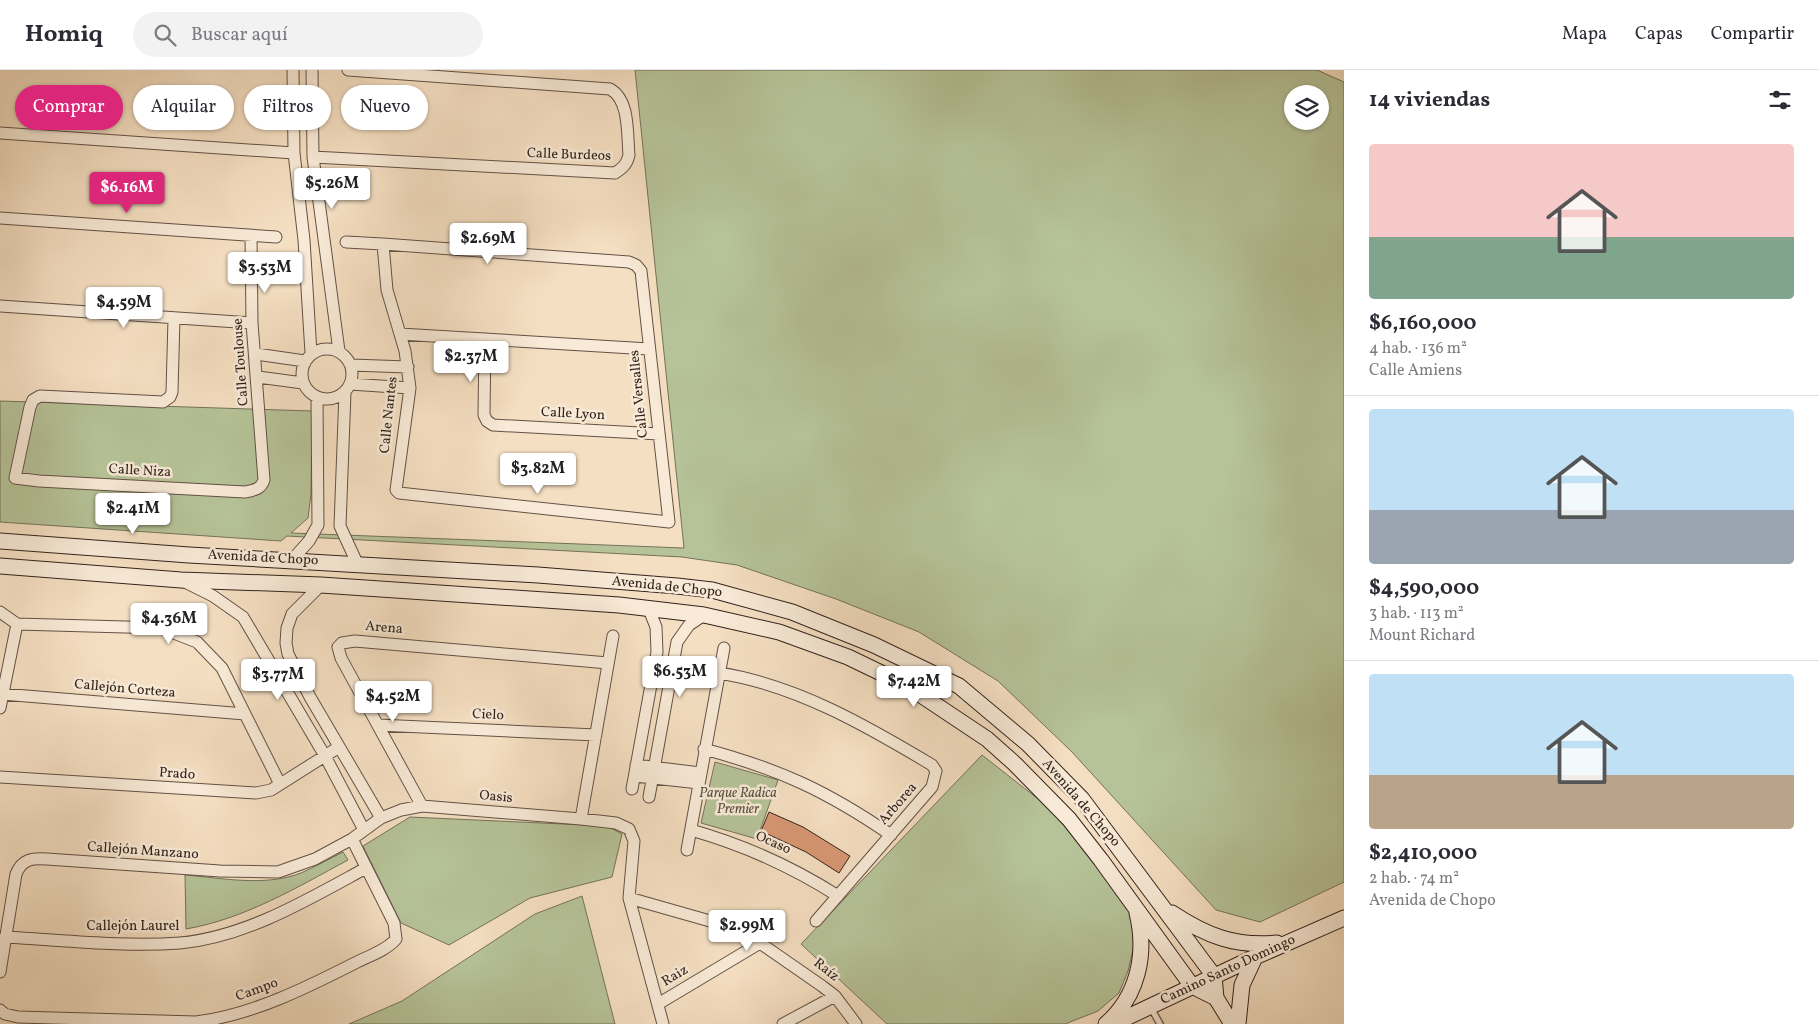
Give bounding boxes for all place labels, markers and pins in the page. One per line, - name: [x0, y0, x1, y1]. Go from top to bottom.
- pin: $5.26M: [291, 168, 373, 210]
- pin: $6.16M: [86, 172, 168, 214]
- pin: $2.69M: [447, 222, 529, 265]
- pin: $3.53M: [224, 252, 306, 294]
- pin: $4.59M: [83, 286, 165, 329]
- pin: $2.37M: [430, 340, 512, 383]
- pin: $3.82M: [497, 452, 579, 495]
- pin: $2.41M: [92, 492, 174, 535]
- pin: $4.36M: [128, 602, 210, 645]
- pin: $6.53M: [639, 656, 721, 698]
- pin: $3.77M: [237, 658, 319, 701]
- pin: $7.42M: [873, 666, 955, 708]
- pin: $4.52M: [352, 680, 434, 723]
- pin: $2.99M: [706, 910, 788, 952]

